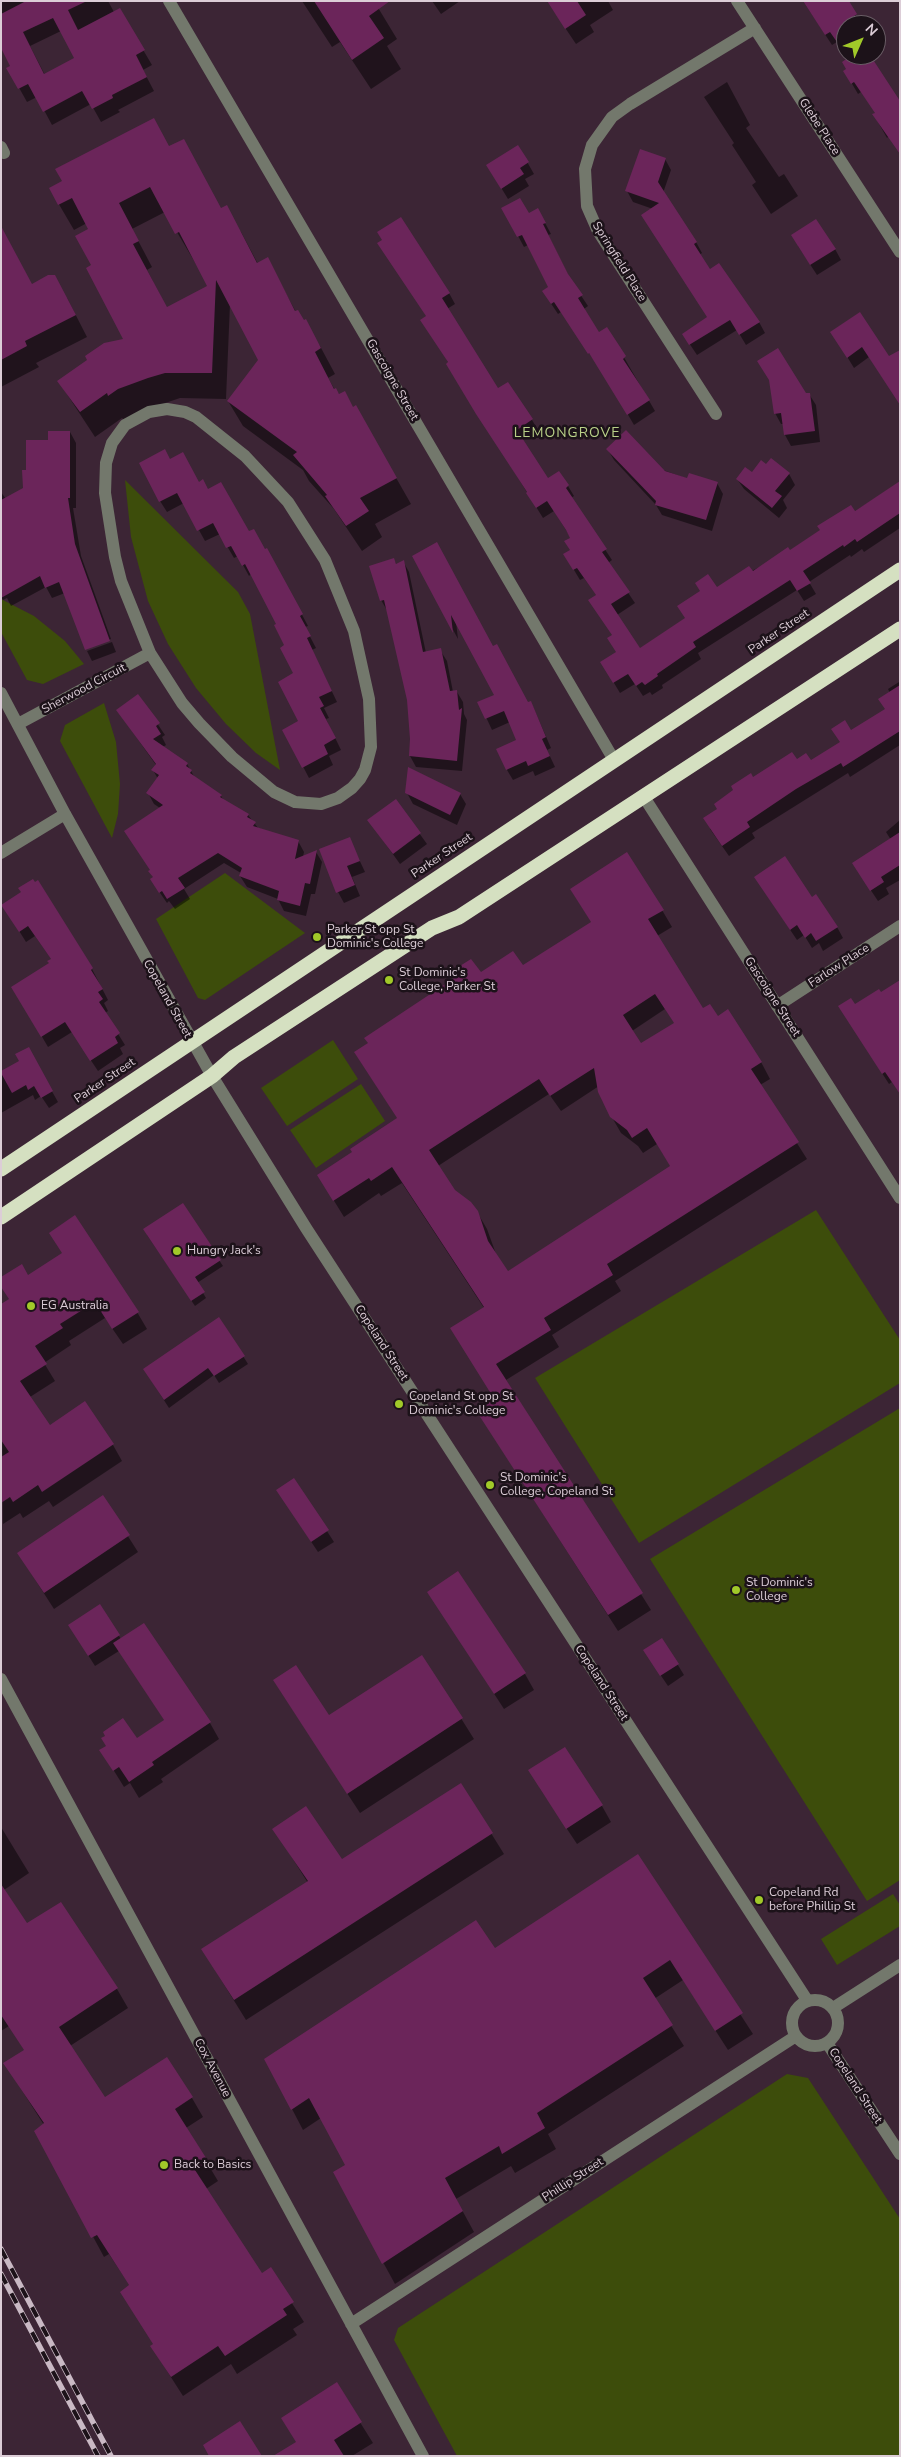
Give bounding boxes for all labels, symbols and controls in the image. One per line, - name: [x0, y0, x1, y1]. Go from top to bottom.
- north arrow: [836, 15, 886, 65]
- text: N: [861, 20, 882, 40]
- street label: Glebe Place: [795, 96, 843, 158]
- street label: Springfield Place: [589, 219, 649, 305]
- street label: Gascoigne Street: [363, 337, 421, 423]
- district label: LEMONGROVE: [512, 426, 622, 442]
- street label: Parker Street: [746, 606, 812, 658]
- street label: Sherwood Circuit: [40, 661, 128, 717]
- street label: Parker Street: [409, 830, 475, 882]
- place label: Parker St opp St Dominic's College: [327, 923, 423, 951]
- marker: Parker St opp St Dominic's College: [311, 931, 323, 943]
- street label: Farlow Place: [806, 941, 872, 991]
- street label: Gascoigne Street: [741, 955, 803, 1039]
- street label: Copeland Street: [140, 957, 194, 1041]
- place label: St Dominic's College, Parker St: [399, 966, 495, 994]
- marker: St Dominic's College, Parker St: [383, 974, 395, 986]
- street label: Parker Street: [72, 1055, 138, 1107]
- place label: Hungry Jack's: [187, 1244, 261, 1258]
- marker: Hungry Jack's: [171, 1245, 183, 1257]
- place label: EG Australia: [41, 1299, 108, 1313]
- marker: EG Australia: [25, 1300, 37, 1312]
- street label: Copeland Street: [351, 1302, 411, 1384]
- place label: Copeland St opp St Dominic's College: [409, 1390, 513, 1418]
- marker: Copeland St opp St Dominic's College: [393, 1398, 405, 1410]
- place label: St Dominic's College, Copeland St: [500, 1471, 613, 1499]
- marker: St Dominic's College, Copeland St: [484, 1479, 496, 1491]
- place label: St Dominic's College: [746, 1576, 813, 1604]
- marker: St Dominic's College: [730, 1584, 742, 1596]
- street label: Copeland Street: [571, 1642, 631, 1724]
- place label: Copeland Rd before Phillip St: [769, 1886, 855, 1914]
- marker: Copeland Rd before Phillip St: [753, 1894, 765, 1906]
- street label: Cox Avenue: [191, 2036, 233, 2100]
- street label: Copeland Street: [825, 2045, 885, 2127]
- street label: Phillip Street: [540, 2155, 606, 2205]
- place label: Back to Basics: [174, 2158, 251, 2172]
- marker: Back to Basics: [158, 2159, 170, 2171]

